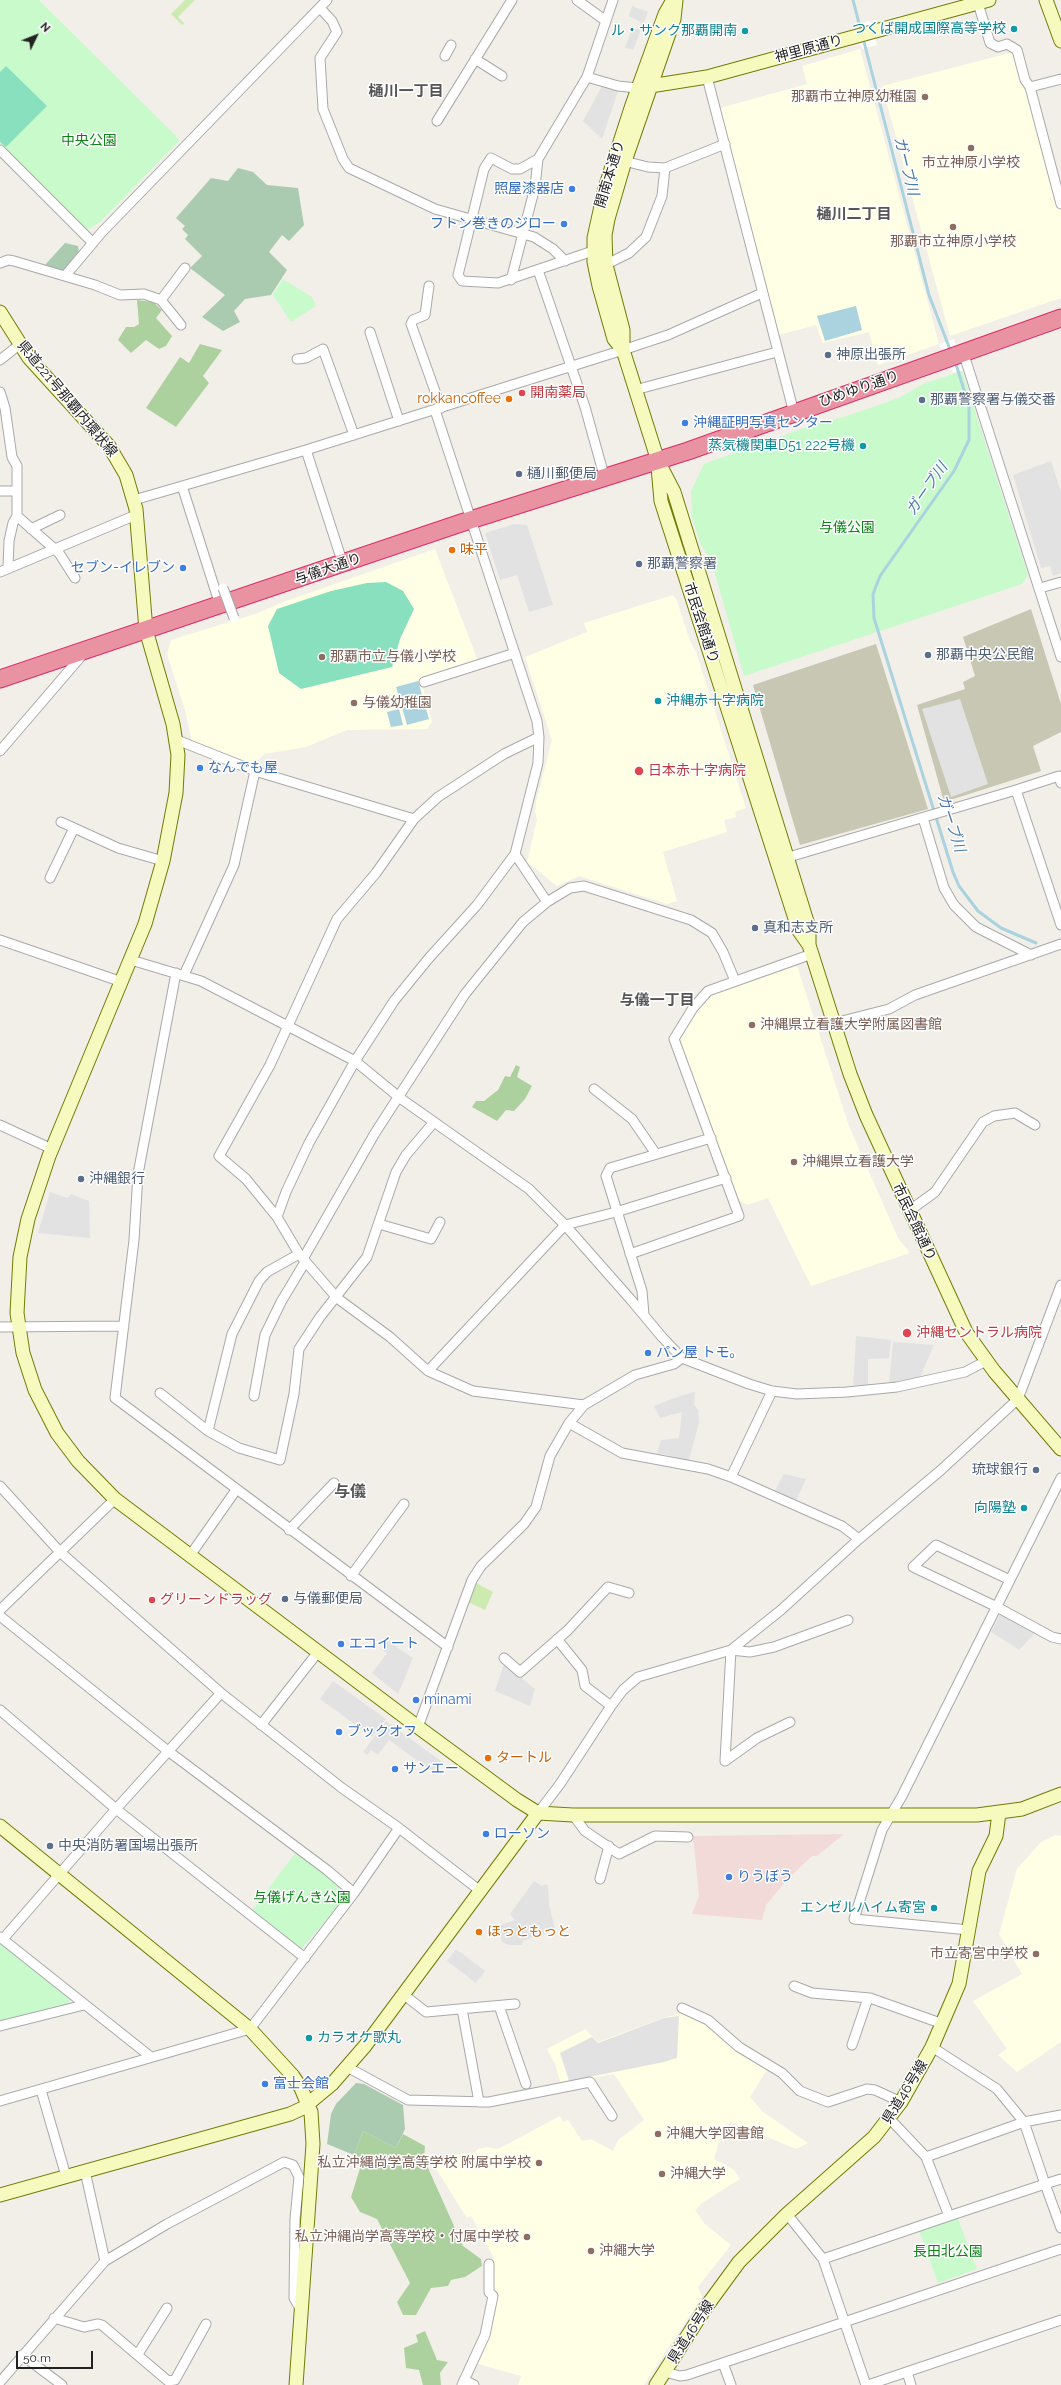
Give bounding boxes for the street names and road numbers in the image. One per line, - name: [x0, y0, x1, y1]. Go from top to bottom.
- street label: 神里原通り: [773, 32, 845, 66]
- street label: 開南本通り: [592, 138, 628, 210]
- street label: 県道221号那覇内環状線: [13, 337, 121, 461]
- street label: ひめゆり通り: [817, 367, 901, 411]
- street label: 与儀大通り: [292, 550, 364, 588]
- street label: 市民会館通り: [680, 580, 722, 666]
- street label: 市民会館通り: [889, 1180, 939, 1264]
- street label: 県道46号線: [879, 2057, 931, 2127]
- street label: 県道46号線: [664, 2297, 718, 2367]

